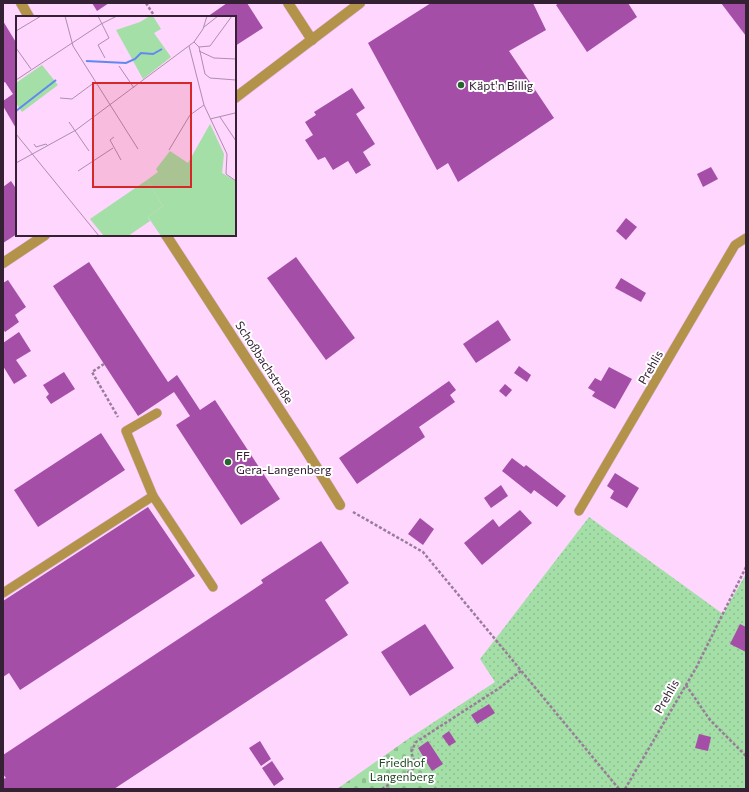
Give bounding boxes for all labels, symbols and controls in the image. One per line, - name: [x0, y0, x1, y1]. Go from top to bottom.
- inset map: [16, 16, 236, 236]
- place label: Käpt'n Billig: [469, 78, 534, 92]
- marker: Käpt'n Billig: [456, 80, 466, 90]
- street label: Schoßbachstraße: [233, 318, 297, 406]
- street label: Prehlis: [635, 348, 665, 386]
- place label: FF Gera-Langenberg: [236, 448, 332, 476]
- marker: FF Gera-Langenberg: [223, 457, 233, 467]
- street label: Prehlis: [651, 677, 681, 715]
- park label: Friedhof Langenberg: [370, 755, 435, 783]

